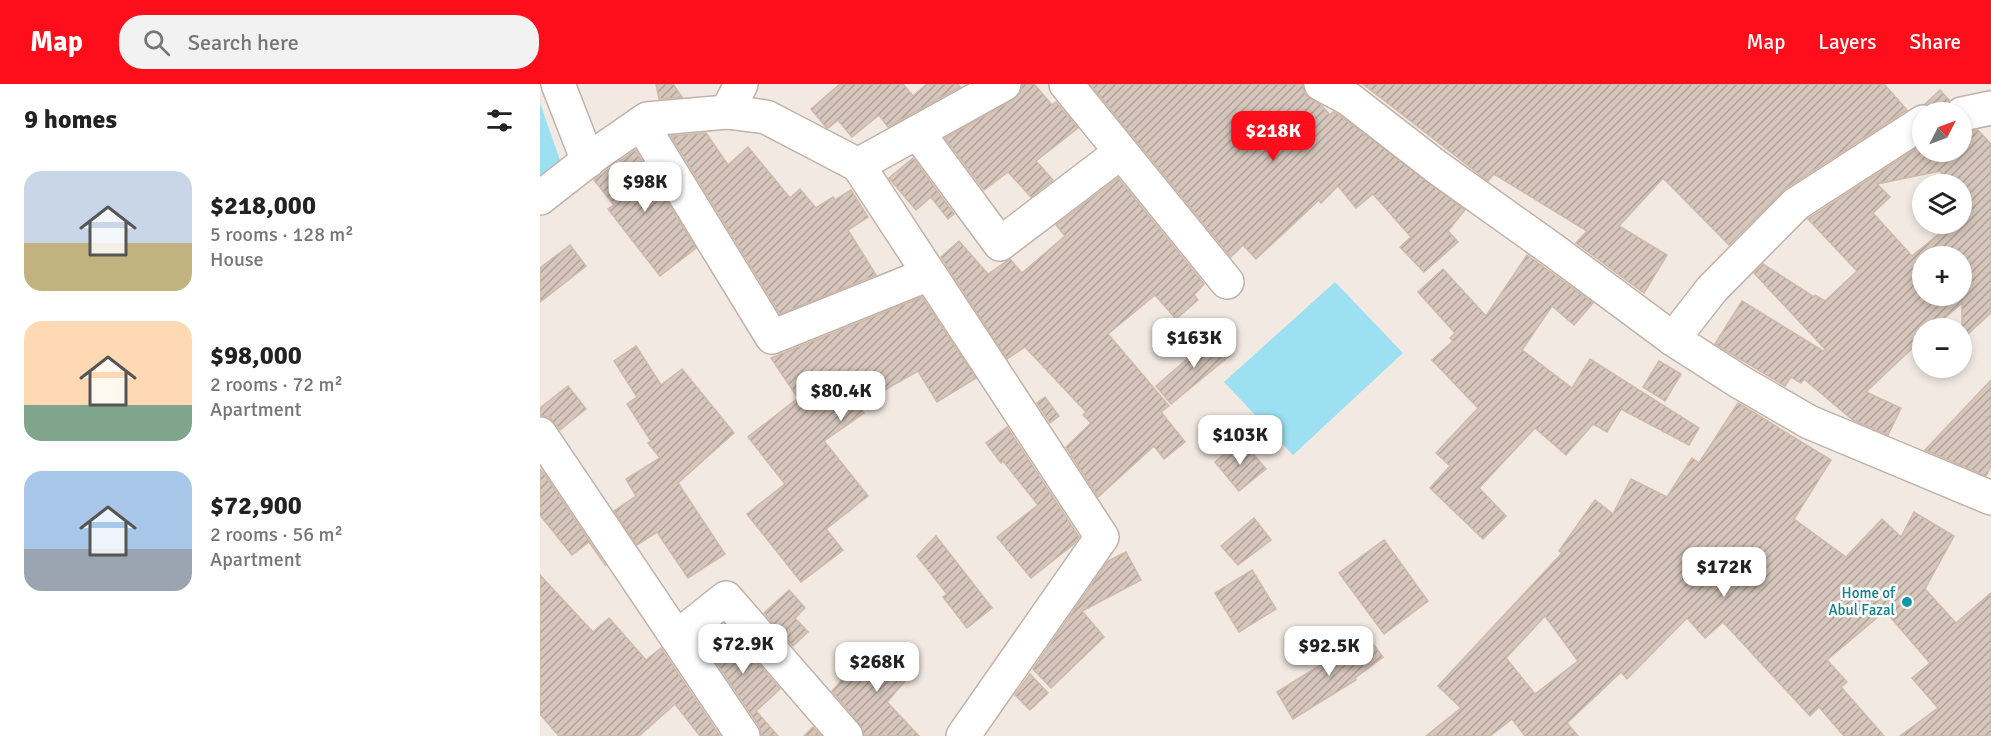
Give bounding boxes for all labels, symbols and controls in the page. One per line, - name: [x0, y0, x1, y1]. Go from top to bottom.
- search box: [119, 15, 539, 69]
- text: Map: [30, 25, 83, 59]
- icon: search: [140, 26, 173, 59]
- text: Search here: [188, 29, 299, 56]
- text: Map: [1747, 29, 1785, 55]
- text: Layers: [1818, 29, 1876, 55]
- text: Share: [1909, 29, 1961, 55]
- north arrow: [1912, 102, 1972, 162]
- map controls: [1912, 102, 1972, 378]
- text: 9 homes: [24, 104, 117, 136]
- icon: filters: [483, 104, 516, 137]
- pin: $218K: [1231, 111, 1315, 162]
- text: $218K: [1245, 118, 1301, 143]
- pin: $98K: [609, 162, 681, 213]
- text: $98K: [623, 169, 667, 194]
- button: layers: [1912, 174, 1972, 234]
- text: $218,000: [210, 190, 316, 222]
- icon: home: [72, 195, 144, 267]
- text: 5 rooms · 128 m²: [210, 222, 354, 247]
- button: +: [1912, 246, 1972, 306]
- text: House: [210, 247, 264, 272]
- pin: $163K: [1152, 318, 1236, 369]
- button: −: [1912, 318, 1972, 378]
- text: $163K: [1166, 325, 1222, 350]
- text: $98,000: [210, 340, 302, 372]
- icon: home: [72, 345, 144, 417]
- pin: $80.4K: [792, 371, 890, 422]
- text: 2 rooms · 72 m²: [210, 372, 343, 397]
- text: $80.4K: [810, 378, 872, 403]
- text: Apartment: [210, 397, 302, 422]
- pin: $103K: [1198, 415, 1282, 466]
- text: $103K: [1212, 422, 1268, 447]
- text: $72,900: [210, 490, 302, 522]
- icon: home: [72, 495, 144, 567]
- text: 2 rooms · 56 m²: [210, 522, 343, 547]
- text: Apartment: [210, 547, 302, 572]
- pin: $172K: [1682, 547, 1766, 598]
- text: $172K: [1696, 554, 1752, 579]
- place label: Home of Abul Fazal: [1828, 584, 1896, 619]
- marker: Home of Abul Fazal: [1900, 595, 1914, 609]
- pin: $72.9K: [694, 624, 792, 675]
- pin: $92.5K: [1280, 626, 1378, 677]
- text: $72.9K: [712, 631, 774, 656]
- text: $92.5K: [1298, 633, 1360, 658]
- pin: $268K: [835, 642, 919, 693]
- text: $268K: [849, 649, 905, 674]

